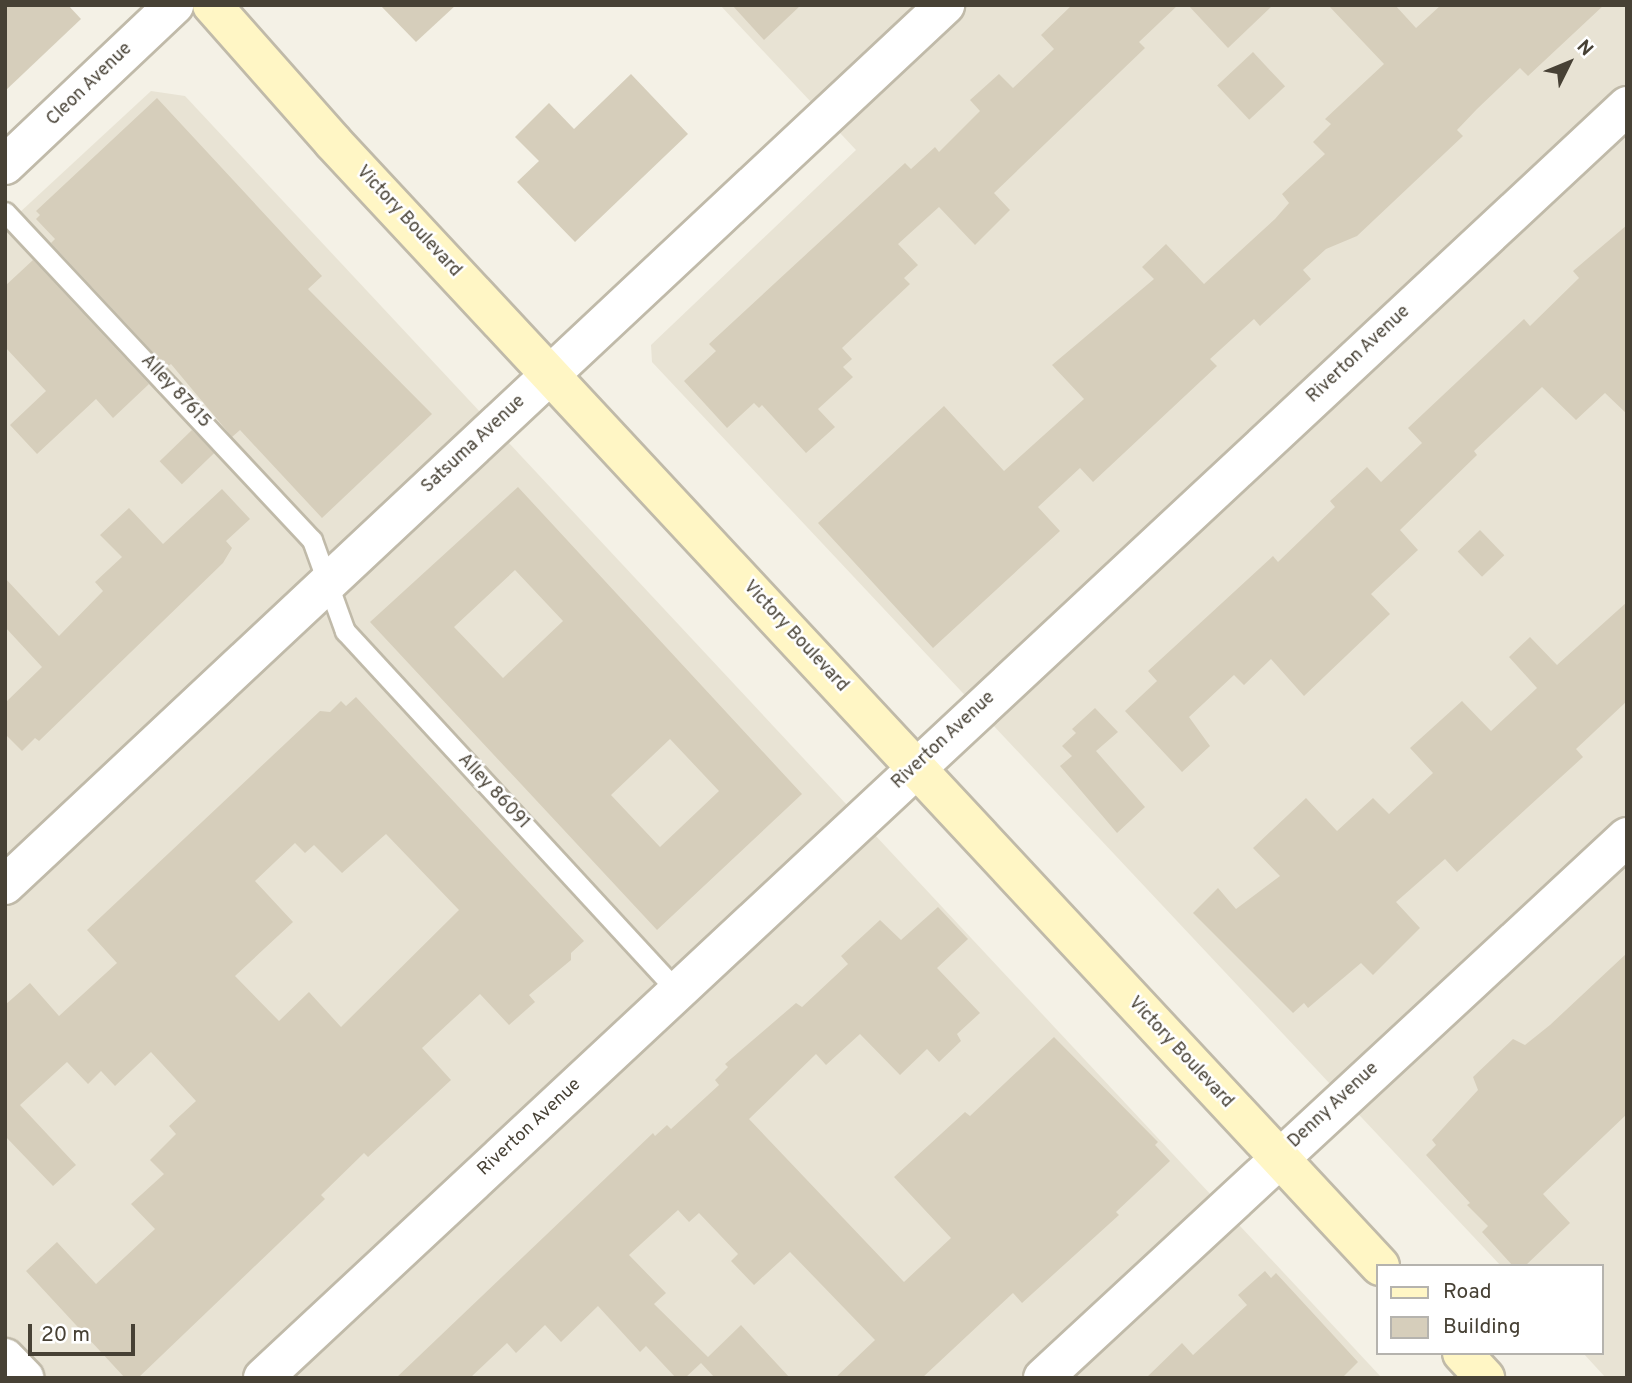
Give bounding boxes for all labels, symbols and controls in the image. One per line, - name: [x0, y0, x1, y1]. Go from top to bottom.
- north arrow: [1534, 28, 1604, 98]
- text: N: [1571, 36, 1598, 62]
- street label: Cleon Avenue: [43, 39, 137, 131]
- street label: Victory Boulevard: [351, 162, 465, 282]
- street label: Riverton Avenue: [1303, 301, 1415, 409]
- street label: Alley 87615: [135, 351, 215, 433]
- street label: Satsuma Avenue: [418, 391, 530, 499]
- street label: Victory Boulevard: [738, 577, 852, 697]
- street label: Riverton Avenue: [888, 687, 1000, 795]
- street label: Alley 86091: [453, 750, 533, 834]
- street label: Victory Boulevard: [1123, 993, 1237, 1113]
- street label: Denny Avenue: [1284, 1058, 1384, 1154]
- street label: Riverton Avenue: [474, 1074, 586, 1182]
- legend: [1376, 1264, 1604, 1355]
- text: Road: [1443, 1279, 1492, 1306]
- scale bar: [32, 1310, 138, 1354]
- text: Building: [1443, 1314, 1521, 1341]
- text: 20 m: [41, 1322, 90, 1349]

